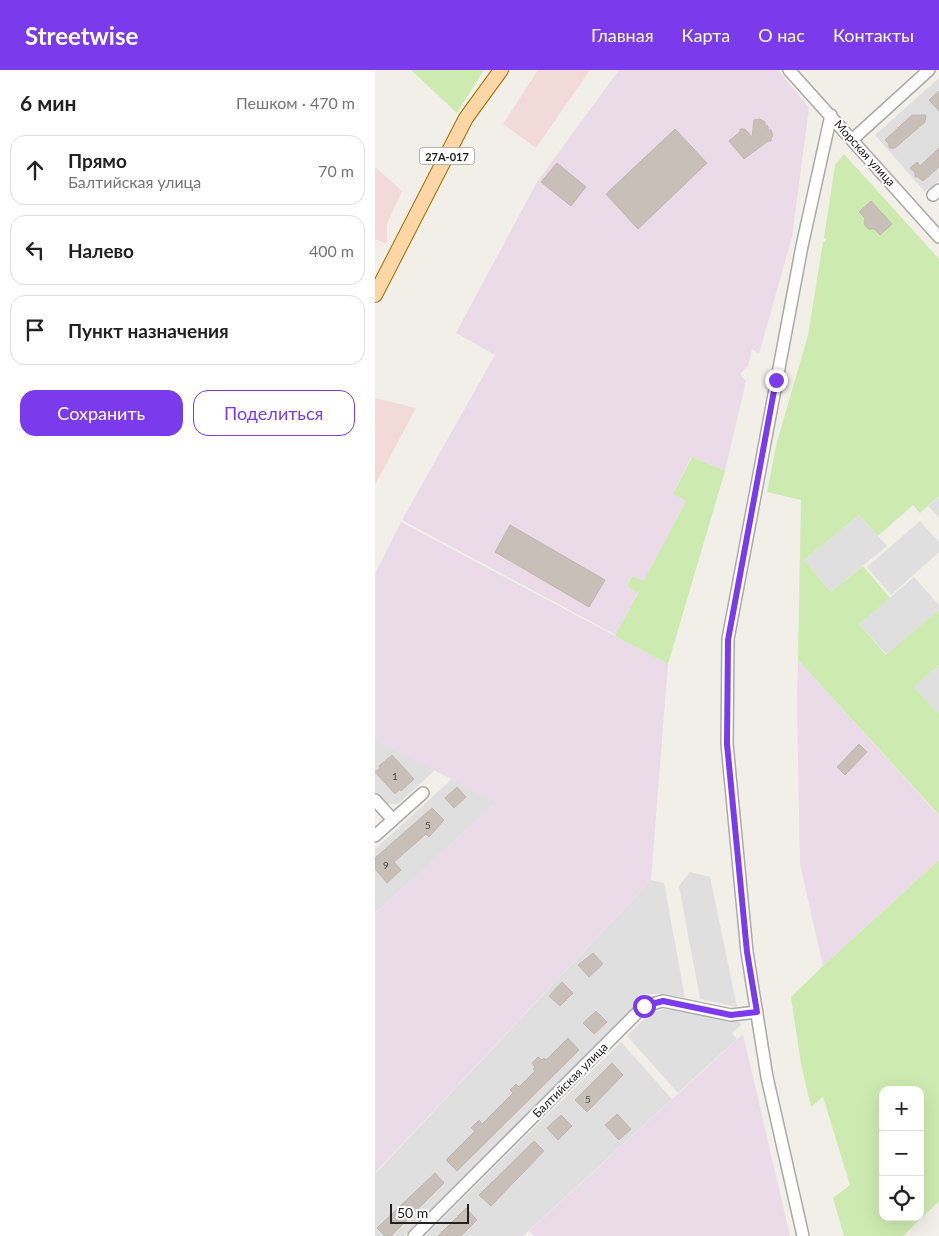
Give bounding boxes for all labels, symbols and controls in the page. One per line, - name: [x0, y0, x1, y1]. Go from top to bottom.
- text: Streetwise: [25, 21, 138, 50]
- text: Главная: [591, 24, 654, 46]
- text: Карта: [682, 24, 730, 46]
- text: О нас: [758, 24, 805, 46]
- text: Контакты: [833, 24, 914, 46]
- text: 6 мин: [20, 90, 77, 115]
- text: Пешком · 470 m: [236, 93, 355, 112]
- street label: Морская улица: [831, 117, 899, 189]
- road number: 27А-017: [419, 148, 475, 164]
- text: Прямо: [68, 149, 127, 172]
- icon: ahead: [21, 156, 49, 184]
- text: 70 m: [318, 161, 354, 180]
- text: Балтийская улица: [68, 172, 201, 191]
- icon: left: [21, 236, 49, 264]
- text: Налево: [68, 239, 134, 262]
- text: 400 m: [309, 241, 354, 260]
- icon: arrive: [21, 316, 49, 344]
- text: Пункт назначения: [68, 319, 229, 342]
- route end: [765, 369, 788, 392]
- button: Сохранить: [20, 390, 183, 436]
- button: Поделиться: [193, 390, 355, 436]
- house number: 1: [392, 770, 398, 782]
- house number: 5: [425, 819, 431, 831]
- house number: 9: [383, 859, 389, 871]
- route start: [633, 995, 656, 1018]
- street label: Балтийская улица: [529, 1039, 611, 1121]
- map controls: [879, 1086, 924, 1221]
- button: +: [879, 1086, 924, 1131]
- house number: 5: [585, 1093, 591, 1105]
- button: −: [879, 1131, 924, 1176]
- button: locate: [879, 1176, 924, 1221]
- scale bar: [390, 1201, 469, 1224]
- text: 50 m: [397, 1204, 428, 1221]

